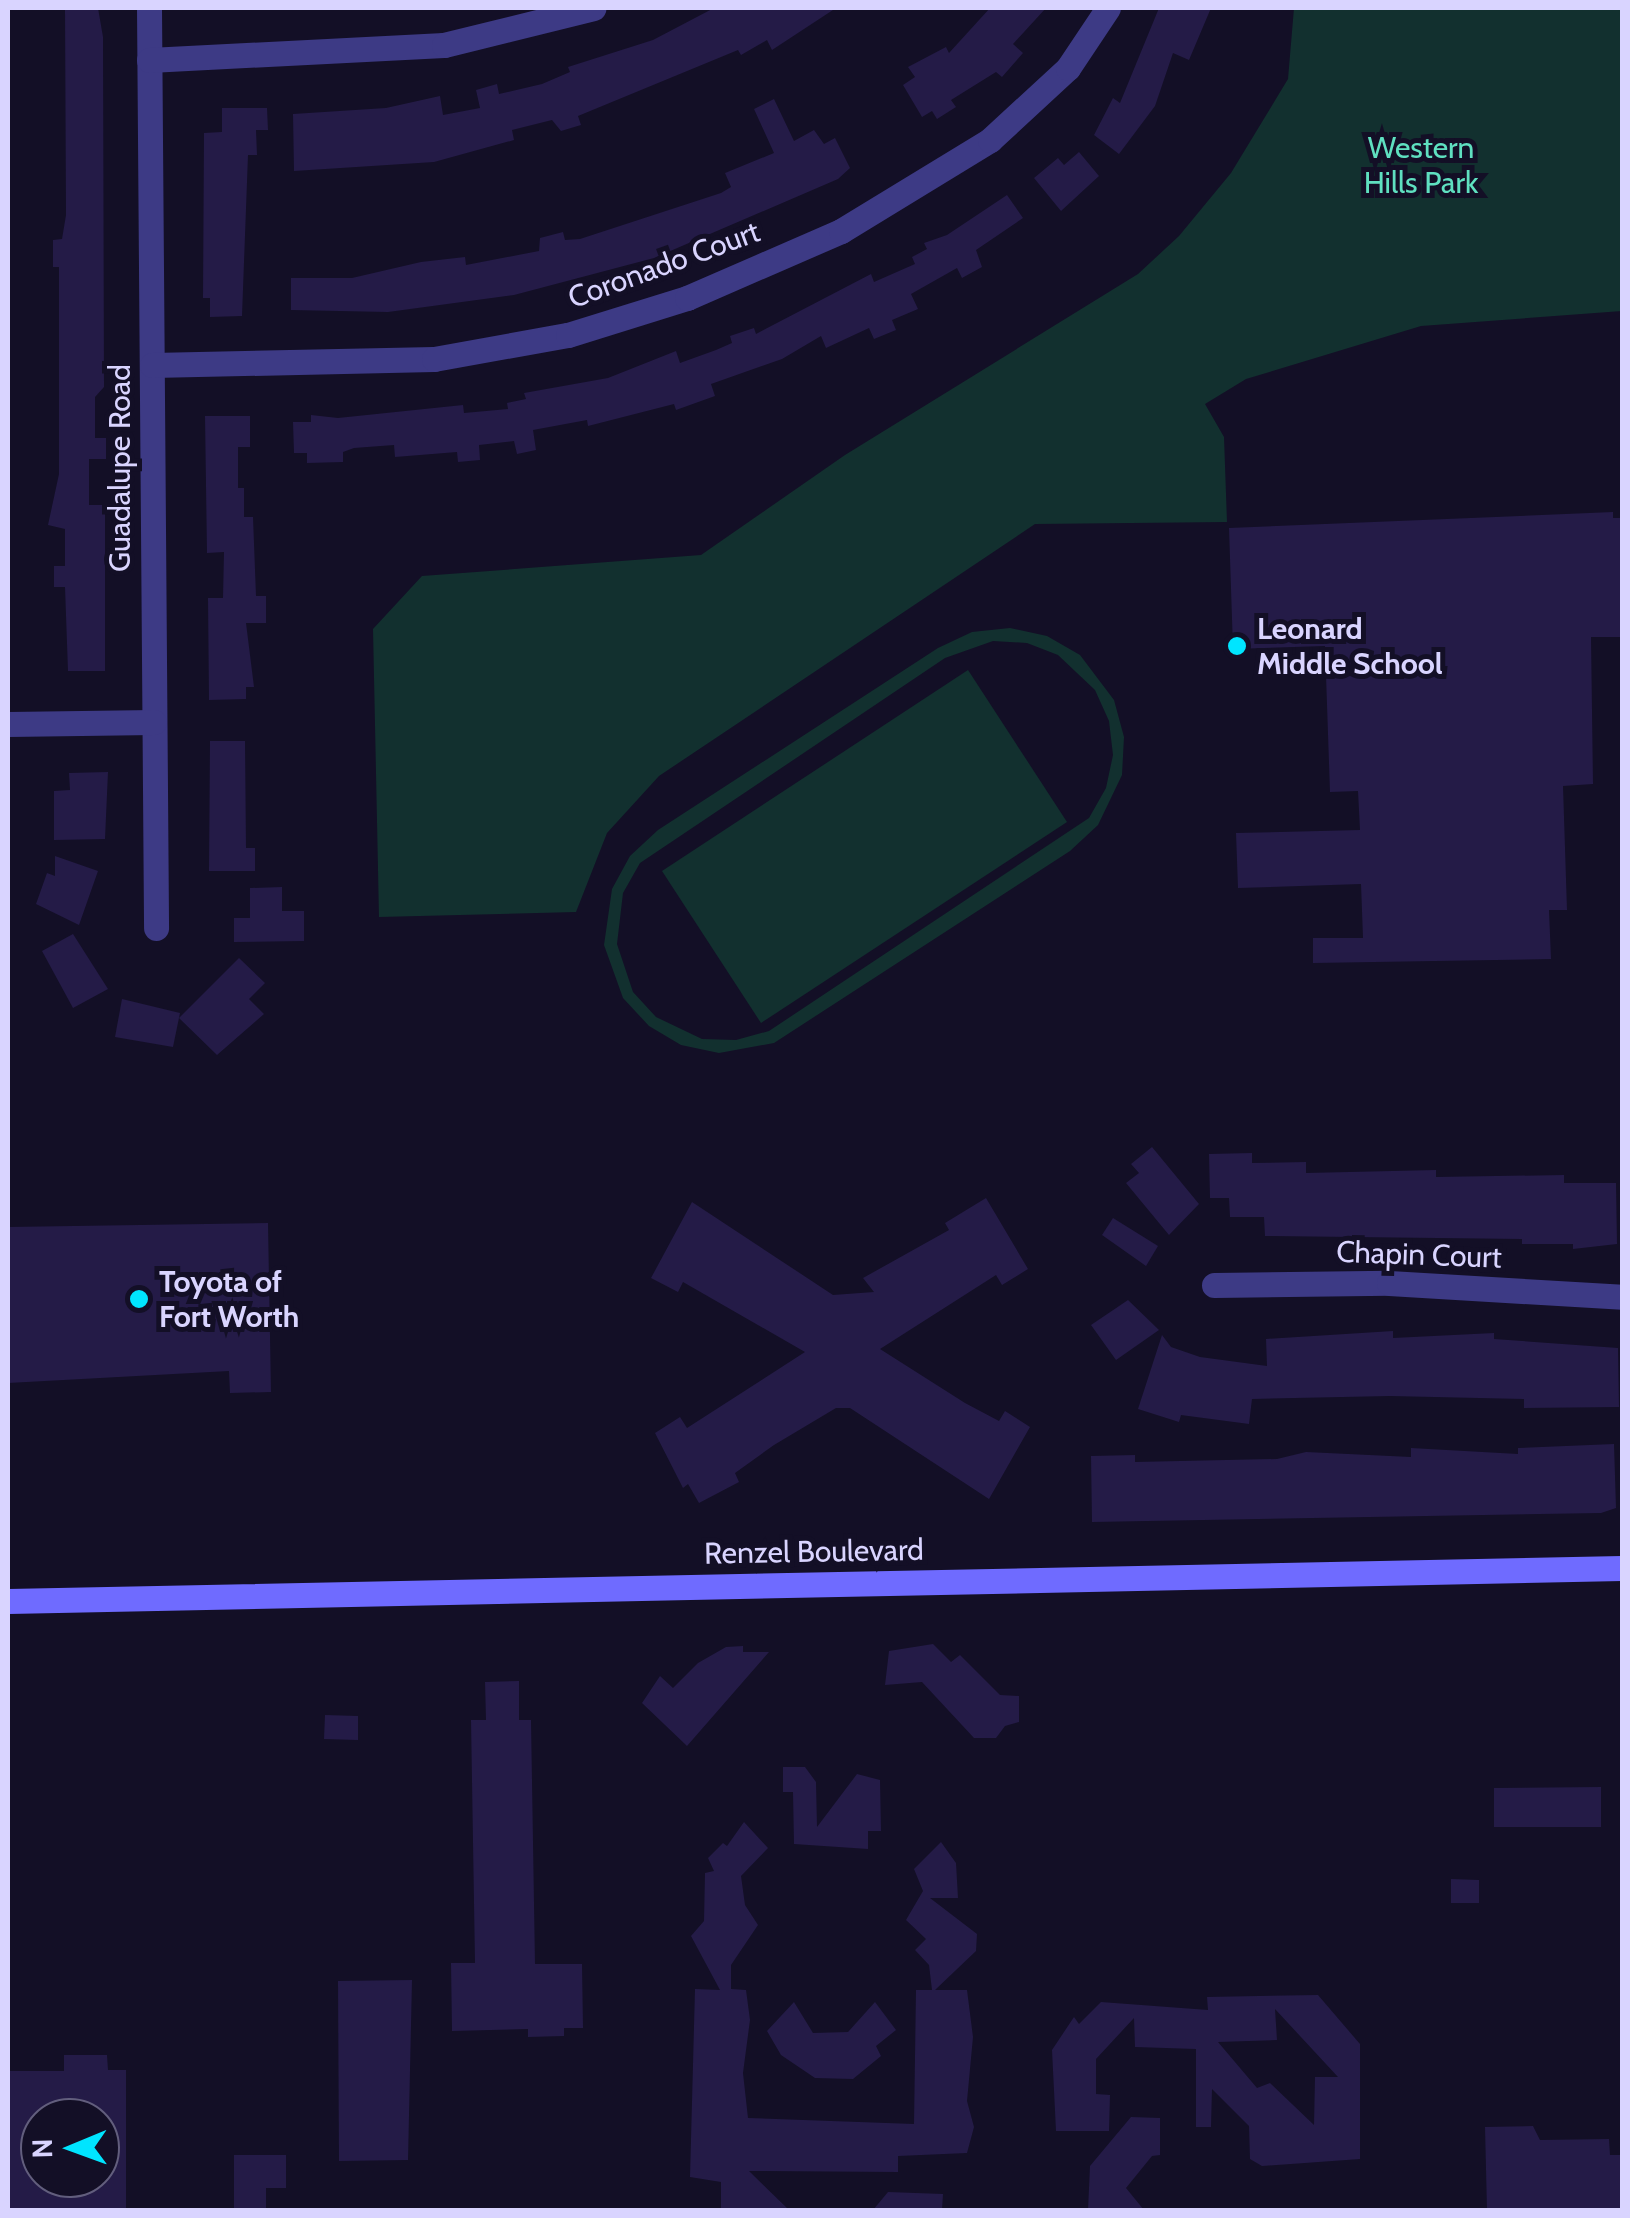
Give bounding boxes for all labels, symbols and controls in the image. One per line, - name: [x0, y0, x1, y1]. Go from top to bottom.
- park label: Western Hills Park: [1364, 130, 1478, 200]
- street label: Coronado Court: [563, 214, 765, 316]
- street label: Guadalupe Road: [102, 364, 138, 572]
- place label: Leonard Middle School: [1257, 611, 1443, 682]
- marker: Leonard Middle School: [1226, 635, 1248, 657]
- street label: Chapin Court: [1336, 1234, 1502, 1276]
- place label: Toyota of Fort Worth: [159, 1264, 299, 1334]
- marker: Toyota of Fort Worth: [128, 1288, 150, 1310]
- street label: Renzel Boulevard: [704, 1532, 924, 1572]
- north arrow: [20, 2098, 120, 2198]
- text: N: [25, 2138, 59, 2159]

